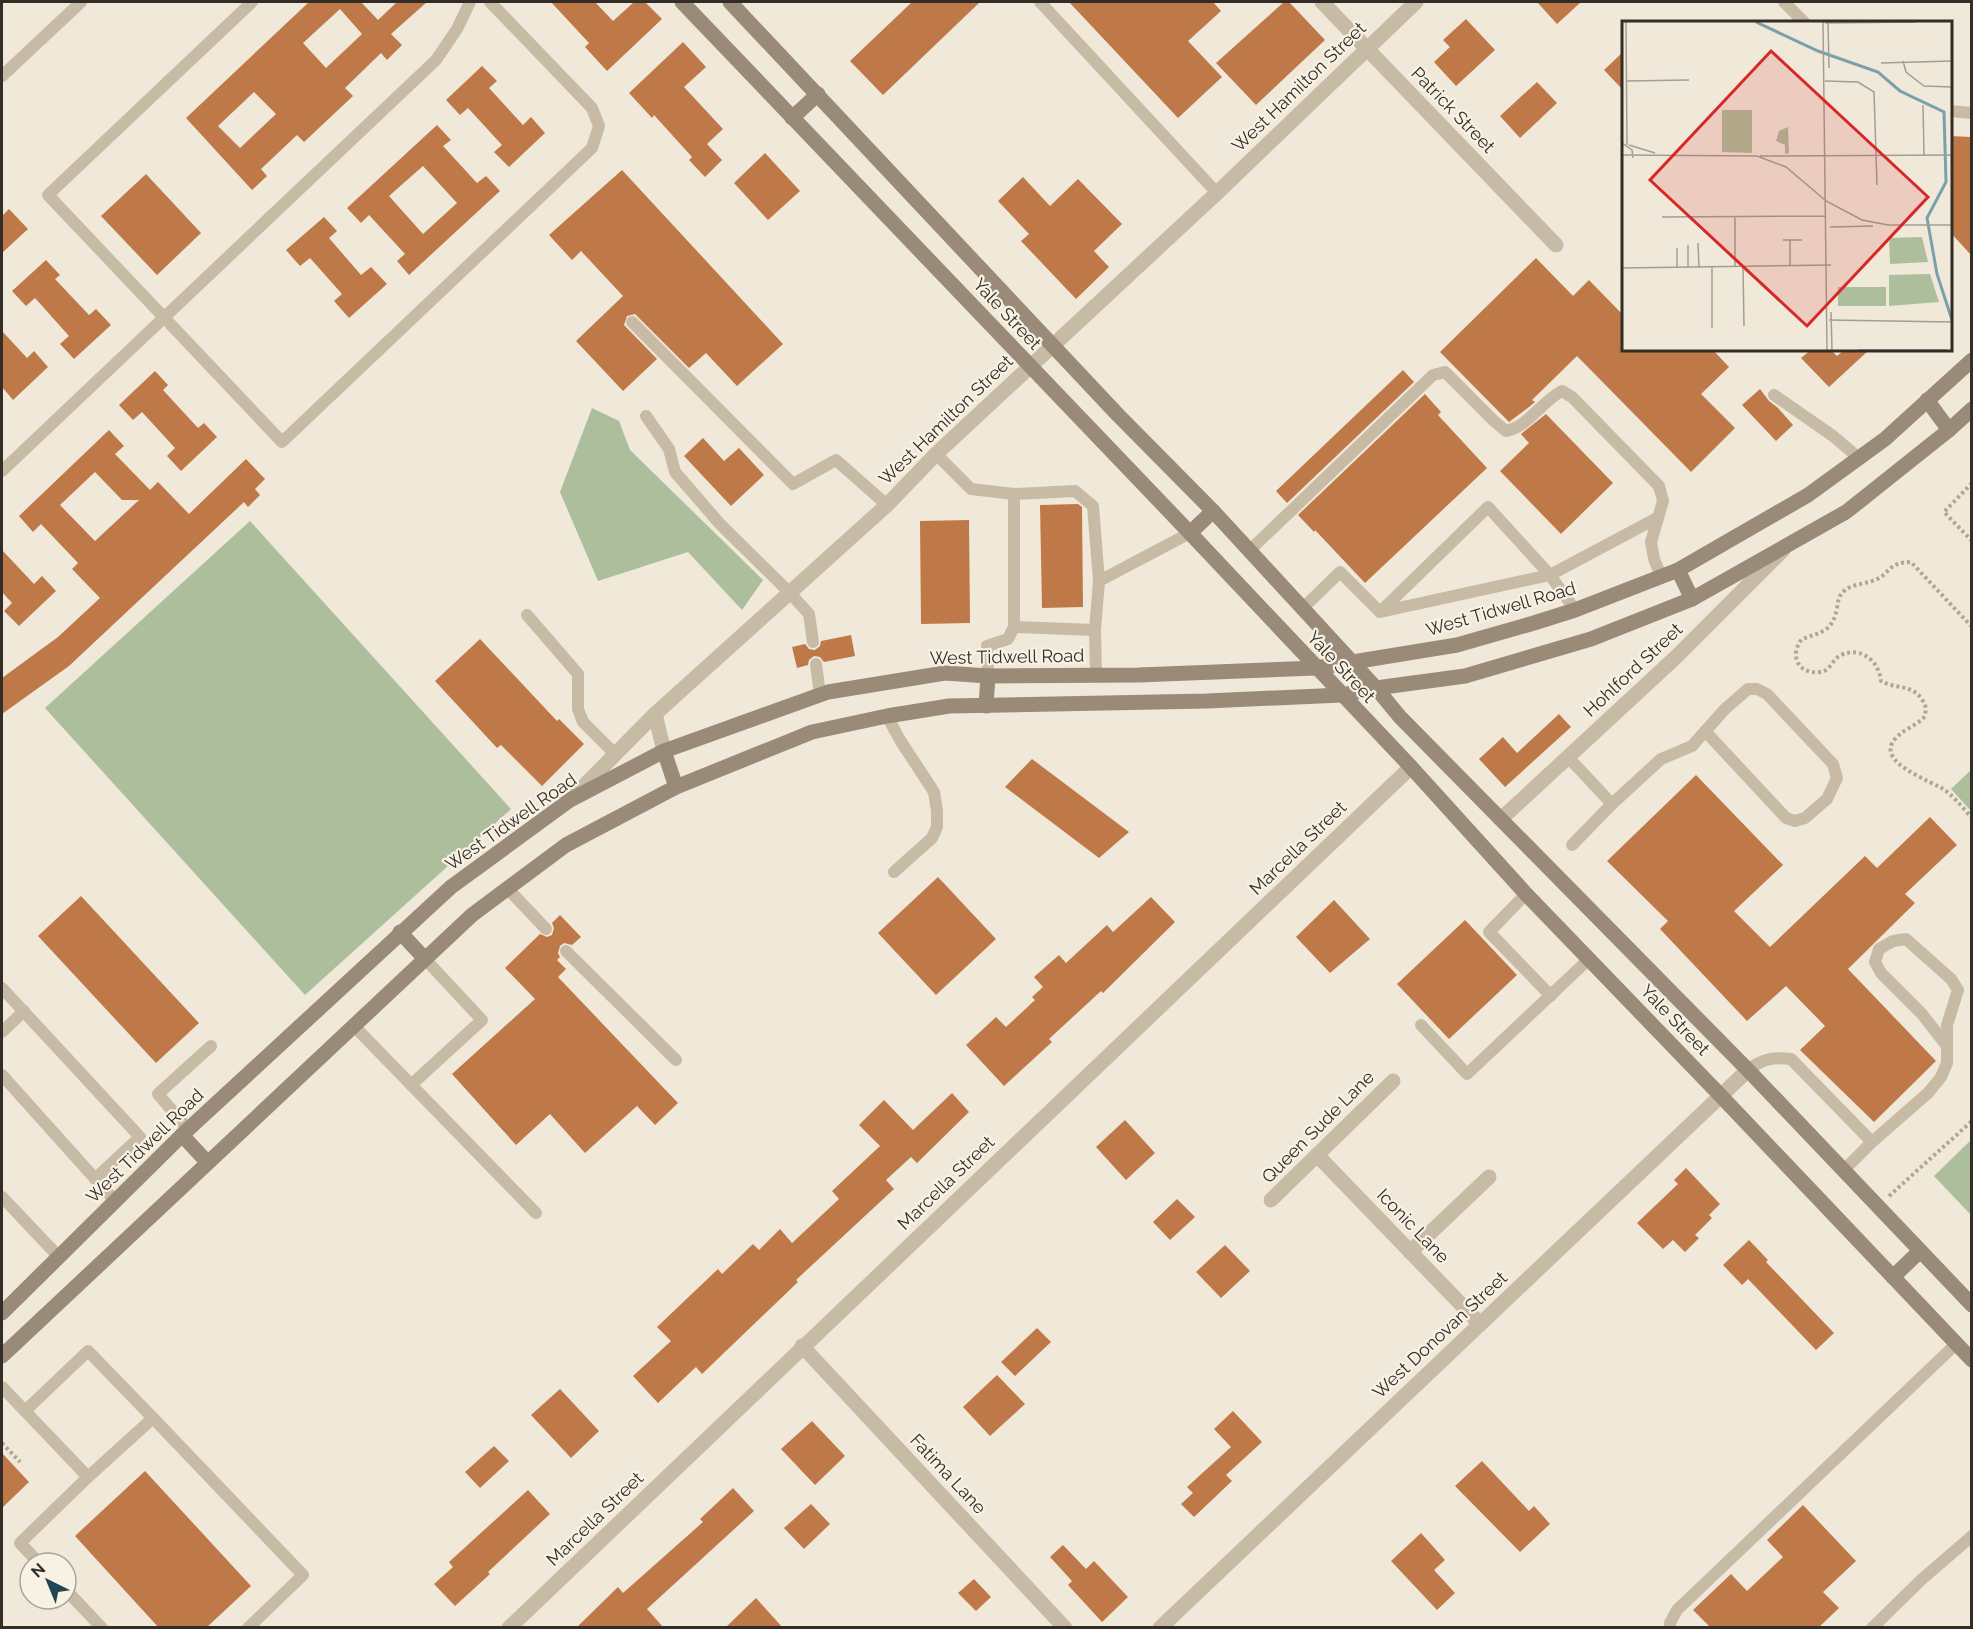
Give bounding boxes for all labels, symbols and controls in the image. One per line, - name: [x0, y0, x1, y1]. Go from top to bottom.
- street label: West Hamilton Street: [1228, 17, 1370, 156]
- inset map: [1622, 21, 1952, 351]
- street label: Patrick Street: [1407, 62, 1499, 157]
- street label: Yale Street: [969, 274, 1046, 354]
- street label: West Hamilton Street: [875, 350, 1017, 489]
- street label: West Tidwell Road: [1423, 577, 1578, 640]
- street label: Hohlford Street: [1579, 619, 1686, 721]
- street label: Yale Street: [1303, 627, 1380, 707]
- street label: West Tidwell Road: [929, 645, 1085, 668]
- street label: West Tidwell Road: [441, 769, 580, 875]
- street label: Marcella Street: [1245, 796, 1350, 899]
- street label: Yale Street: [1637, 980, 1714, 1059]
- street label: Queen Sude Lane: [1257, 1066, 1378, 1187]
- street label: West Tidwell Road: [82, 1084, 208, 1207]
- street label: Marcella Street: [893, 1131, 998, 1234]
- street label: Iconic Lane: [1373, 1184, 1454, 1267]
- street label: West Donovan Street: [1368, 1267, 1511, 1402]
- street label: Fatima Lane: [906, 1429, 991, 1518]
- street label: Marcella Street: [542, 1467, 647, 1570]
- north arrow: [18, 1551, 78, 1611]
- text: N: [27, 1559, 49, 1582]

